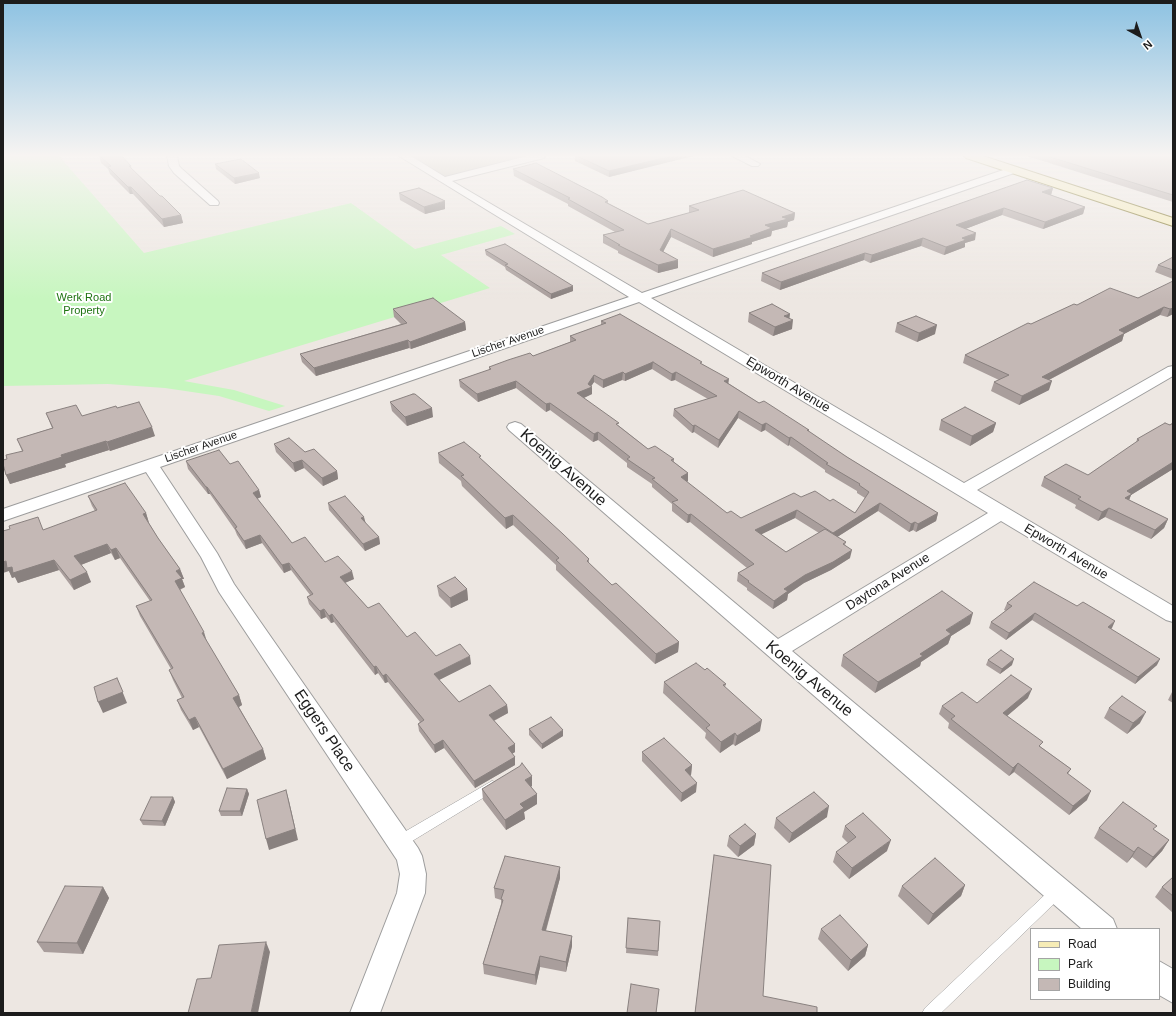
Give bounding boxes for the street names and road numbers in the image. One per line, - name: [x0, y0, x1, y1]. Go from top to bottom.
- street label: Lischer Avenue: [470, 323, 546, 361]
- street label: Epworth Avenue: [743, 354, 833, 416]
- street label: Koenig Avenue: [516, 425, 610, 511]
- street label: Lischer Avenue: [163, 428, 239, 466]
- street label: Epworth Avenue: [1021, 521, 1111, 583]
- street label: Daytona Avenue: [843, 550, 933, 614]
- street label: Koenig Avenue: [761, 637, 857, 721]
- street label: Eggers Place: [289, 686, 359, 776]

